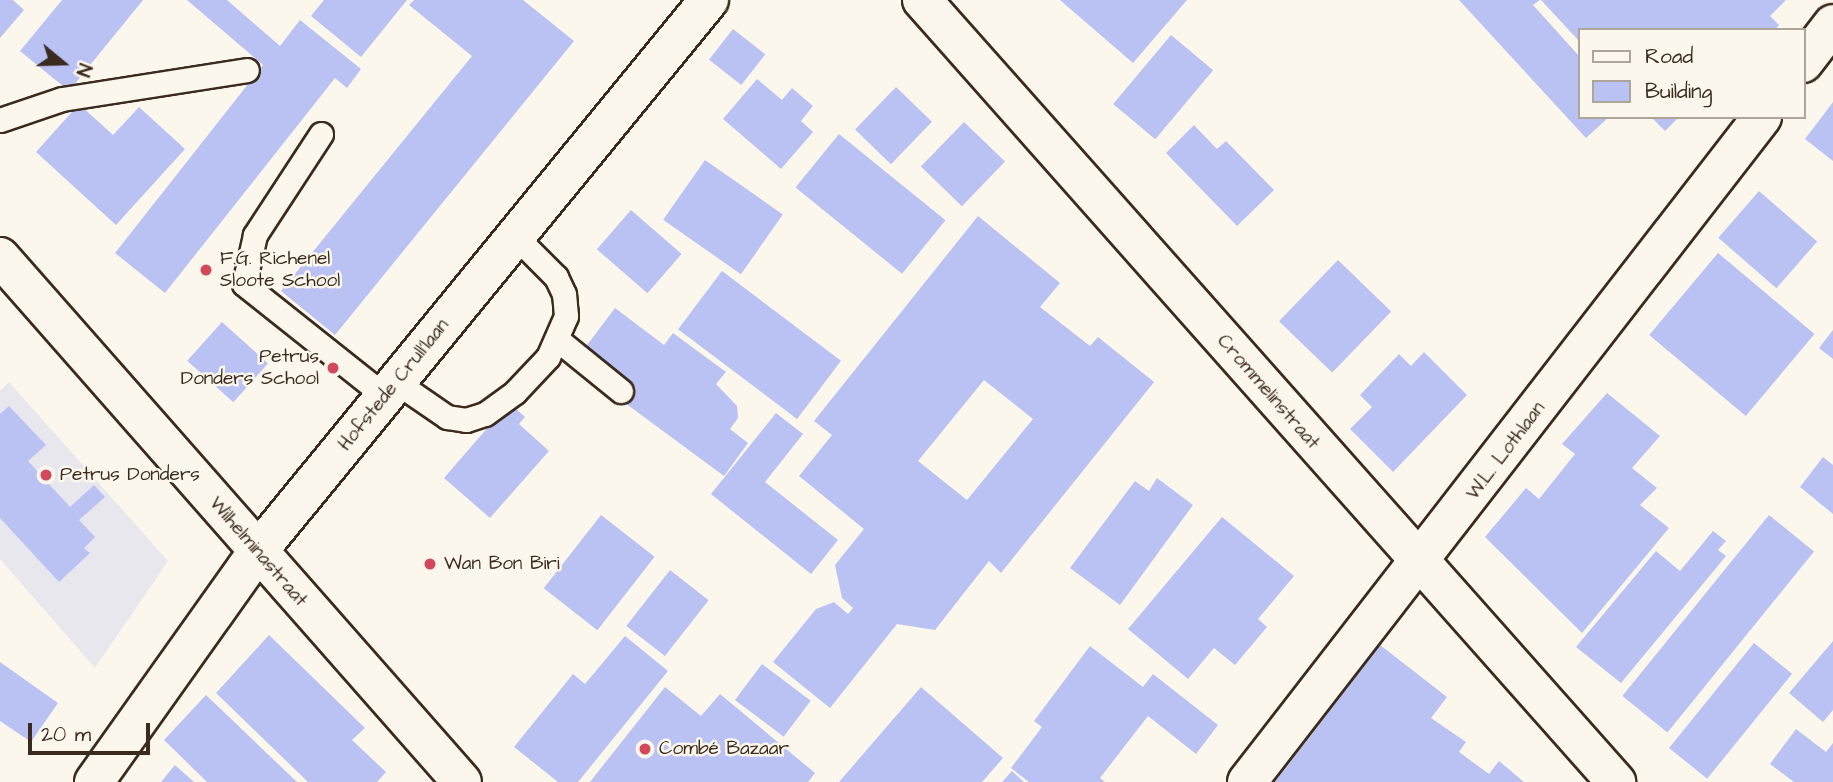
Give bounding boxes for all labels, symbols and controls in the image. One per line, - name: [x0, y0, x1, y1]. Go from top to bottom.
- north arrow: [28, 28, 98, 98]
- legend: [1577, 28, 1805, 119]
- text: Road: [1645, 42, 1693, 71]
- text: N: [69, 60, 98, 80]
- text: Building: [1645, 77, 1712, 106]
- place label: F.G. Richenel Sloote School: [220, 248, 340, 292]
- marker: F.G. Richenel Sloote School: [198, 262, 214, 278]
- street label: Hofstede Crull'laan: [334, 314, 454, 456]
- street label: Crommelinstraat: [1212, 330, 1324, 454]
- place label: Petrus Donders School: [181, 346, 319, 390]
- marker: Petrus Donders School: [325, 360, 341, 376]
- street label: W.L. Lothlaan: [1462, 398, 1550, 504]
- place label: Petrus Donders: [60, 464, 200, 486]
- marker: Petrus Donders: [38, 467, 54, 483]
- street label: Wilhelminastraat: [204, 492, 312, 612]
- place label: Wan Bon Biri: [444, 553, 560, 575]
- marker: Wan Bon Biri: [422, 556, 438, 572]
- scale bar: [32, 708, 154, 752]
- text: 20 m: [41, 720, 91, 749]
- place label: Combé Bazaar: [659, 738, 789, 760]
- marker: Combé Bazaar: [637, 741, 653, 757]

